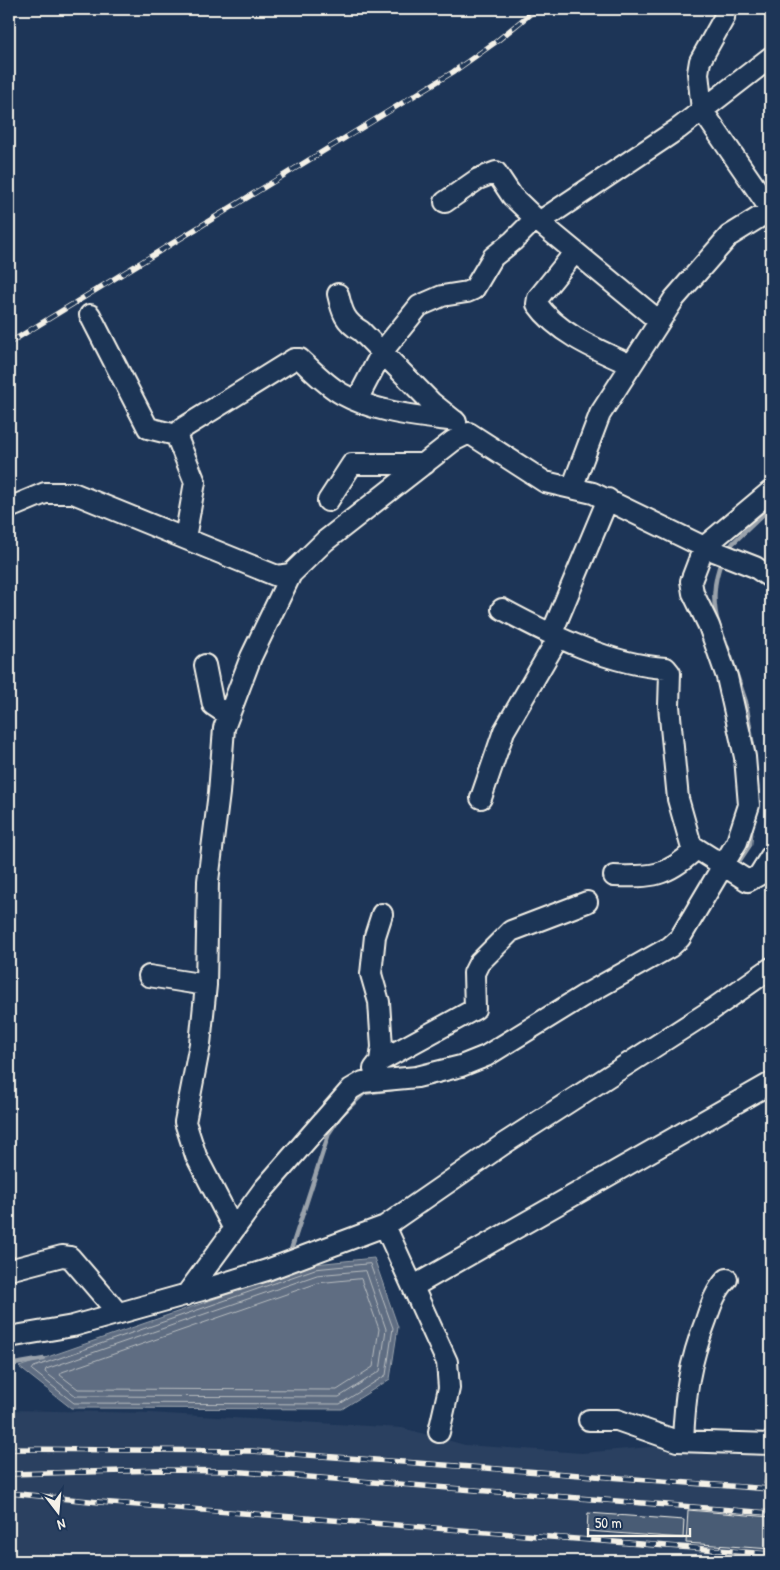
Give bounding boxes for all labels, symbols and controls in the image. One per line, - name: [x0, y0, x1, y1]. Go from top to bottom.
- north arrow: [32, 1488, 82, 1538]
- scale bar: [588, 1505, 690, 1537]
- text: 50 m: [595, 1512, 622, 1533]
- text: N: [55, 1515, 68, 1535]

